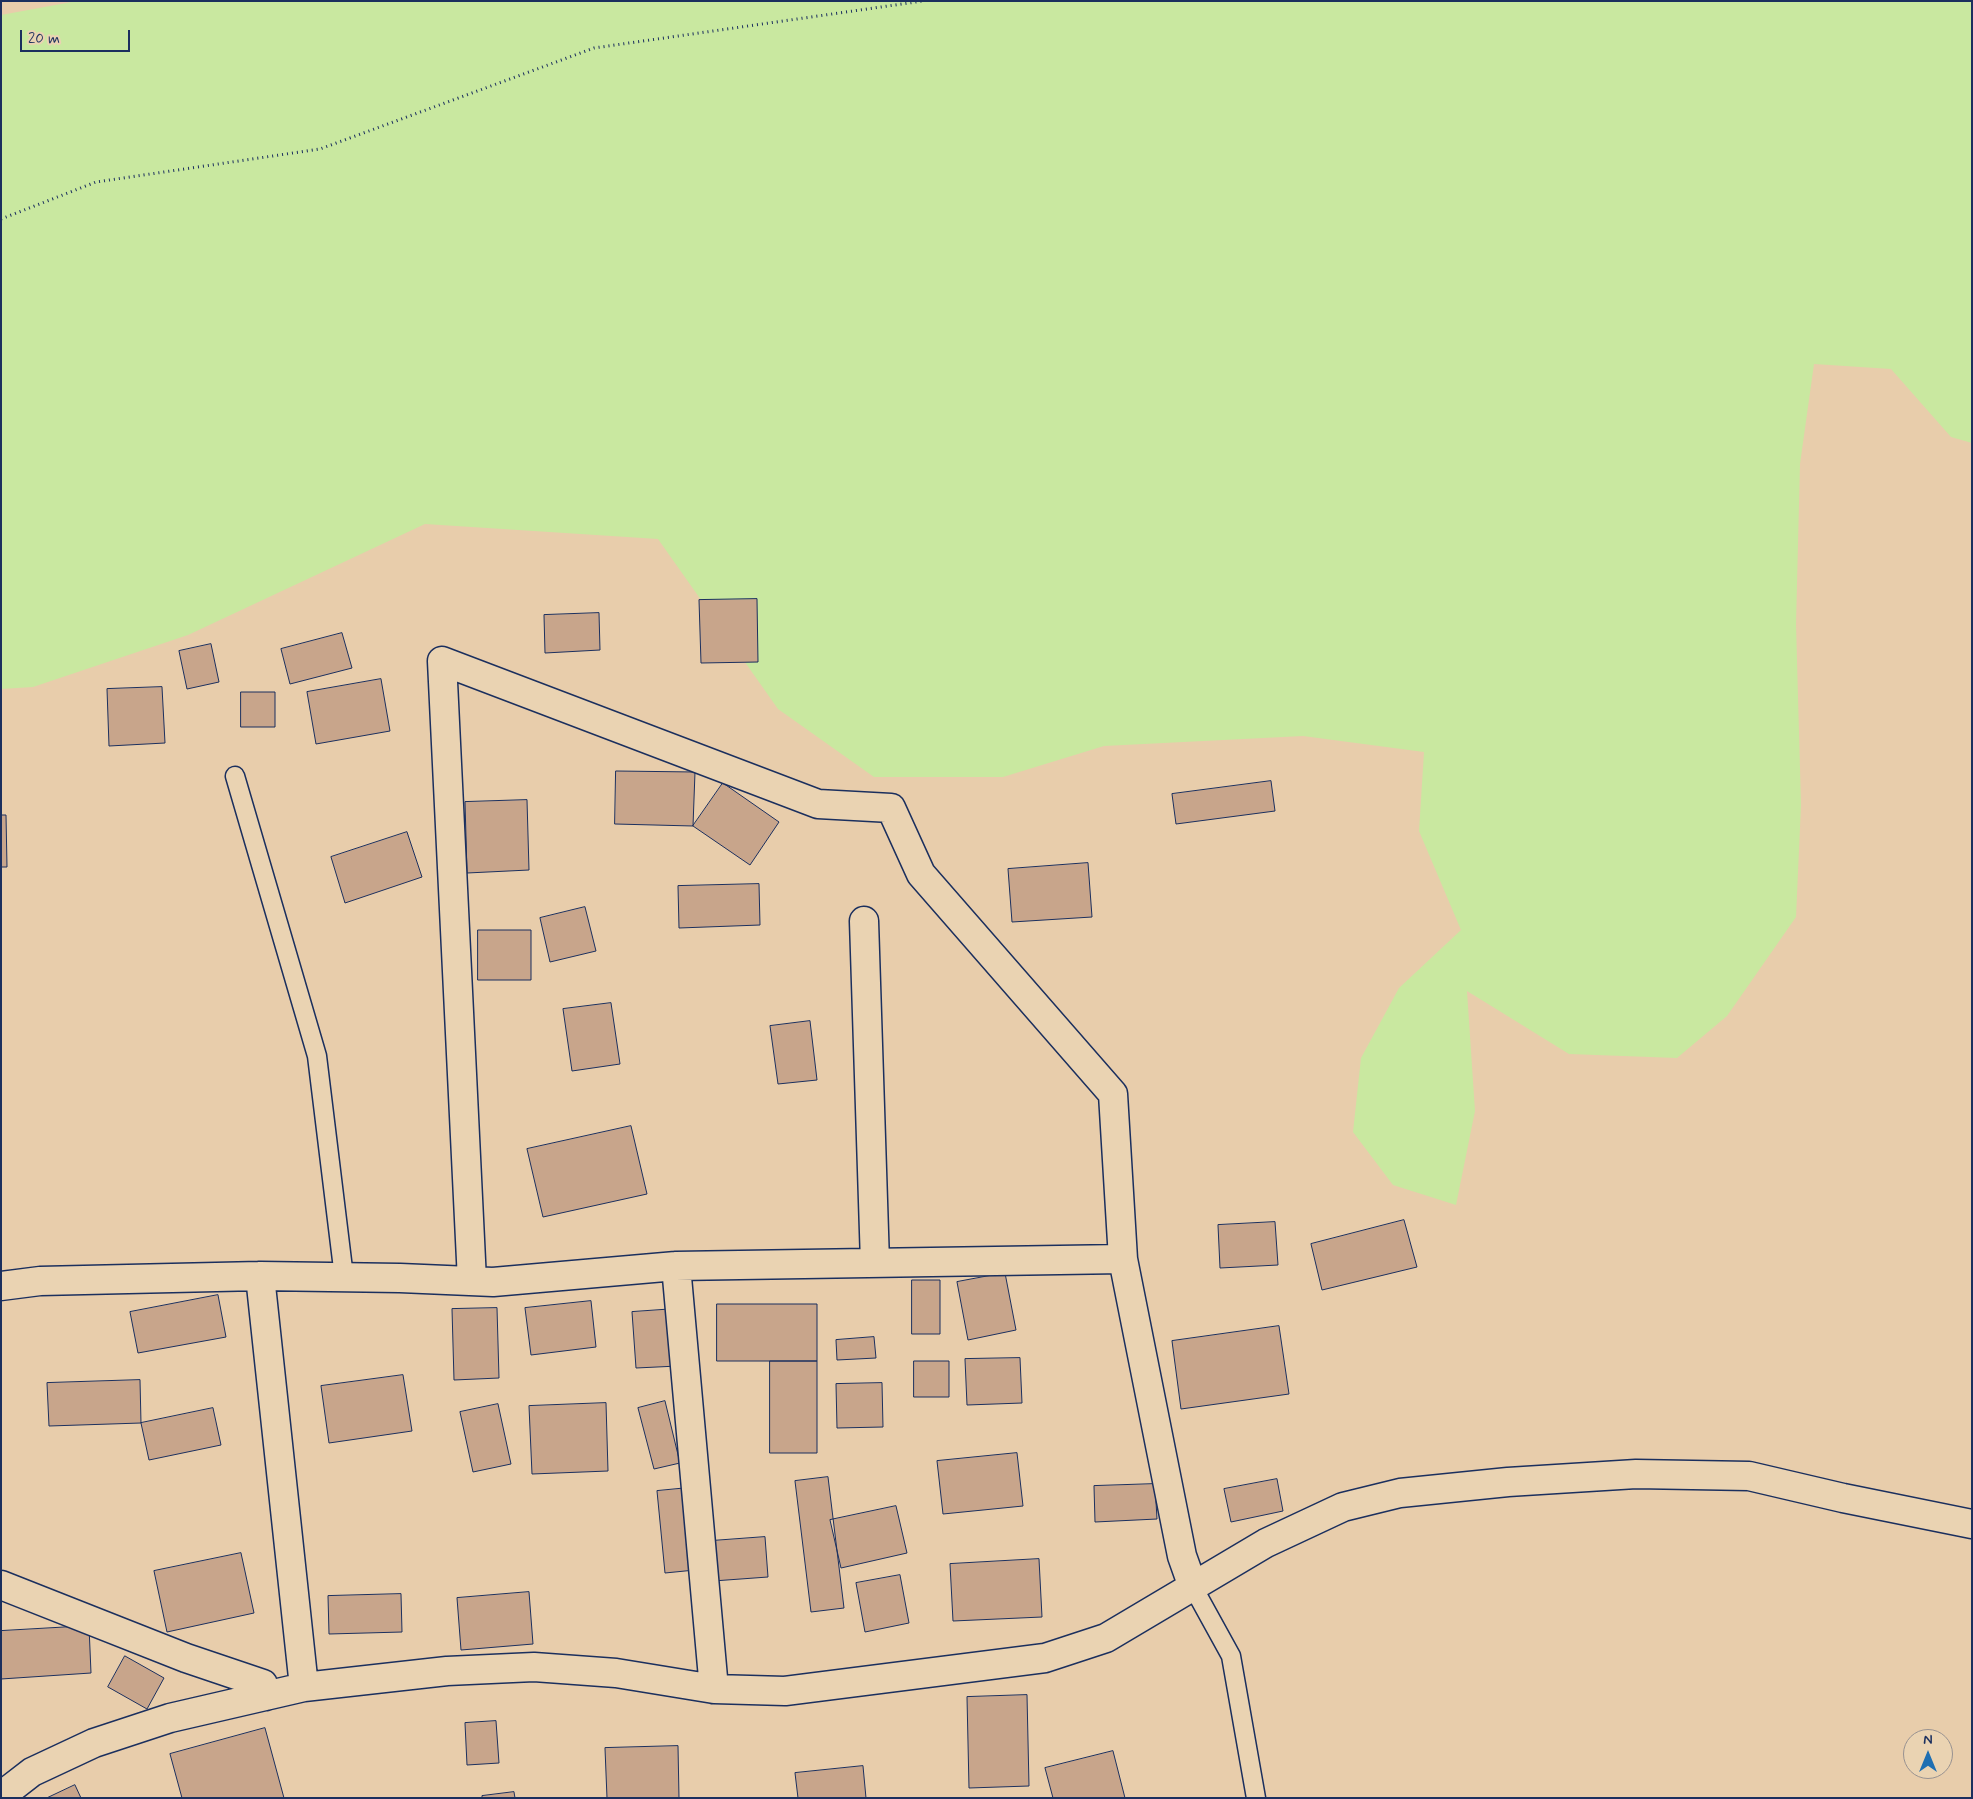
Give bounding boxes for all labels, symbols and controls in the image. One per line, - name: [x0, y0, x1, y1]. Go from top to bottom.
- scale bar: [22, 20, 132, 52]
- text: 20 m: [28, 29, 60, 49]
- north arrow: [1903, 1729, 1953, 1779]
- text: N: [1923, 1731, 1933, 1749]

